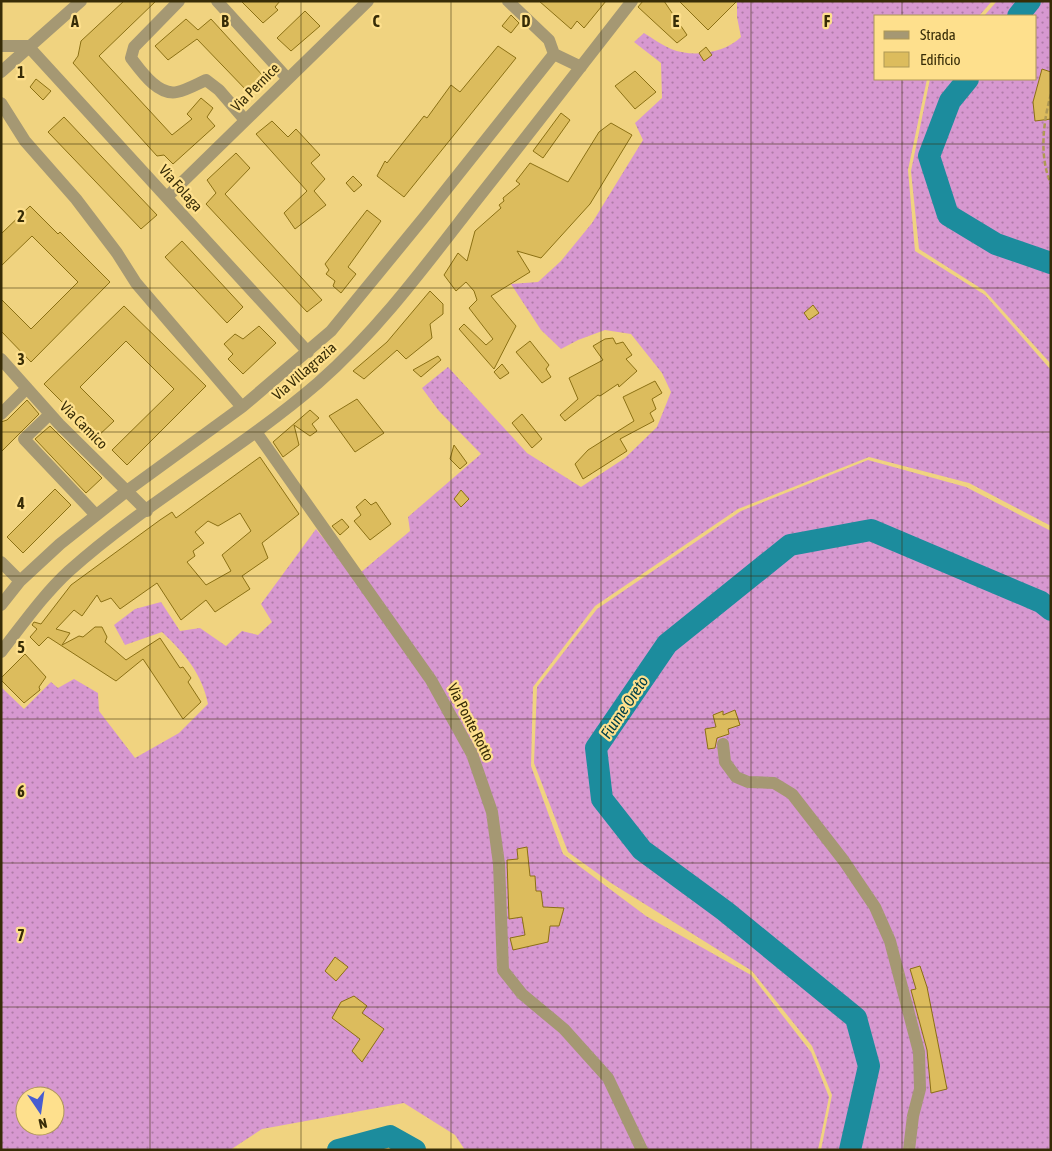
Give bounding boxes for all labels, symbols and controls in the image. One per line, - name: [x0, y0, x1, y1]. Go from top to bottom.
- text: A: [70, 12, 79, 30]
- text: B: [221, 12, 229, 30]
- text: C: [372, 12, 380, 30]
- text: D: [522, 12, 531, 30]
- text: E: [673, 12, 680, 30]
- text: F: [824, 12, 831, 30]
- legend: [874, 15, 1037, 80]
- text: Strada: [920, 26, 956, 43]
- text: Edificio: [920, 51, 961, 68]
- street label: Via Pernice: [227, 59, 283, 115]
- text: 1: [17, 63, 25, 81]
- street label: Via Folaga: [156, 161, 206, 215]
- text: 2: [17, 207, 25, 225]
- street label: Via Villagrazia: [269, 339, 339, 403]
- text: 3: [17, 350, 25, 368]
- street label: Via Camico: [57, 398, 111, 452]
- text: 4: [16, 494, 25, 512]
- text: 5: [17, 638, 25, 656]
- water label: Fiume Oreto: [597, 672, 651, 742]
- street label: Via Ponte Rotto: [444, 681, 498, 763]
- text: 6: [17, 782, 25, 800]
- text: 7: [17, 926, 25, 944]
- north arrow: [15, 1086, 65, 1136]
- text: N: [37, 1115, 49, 1132]

